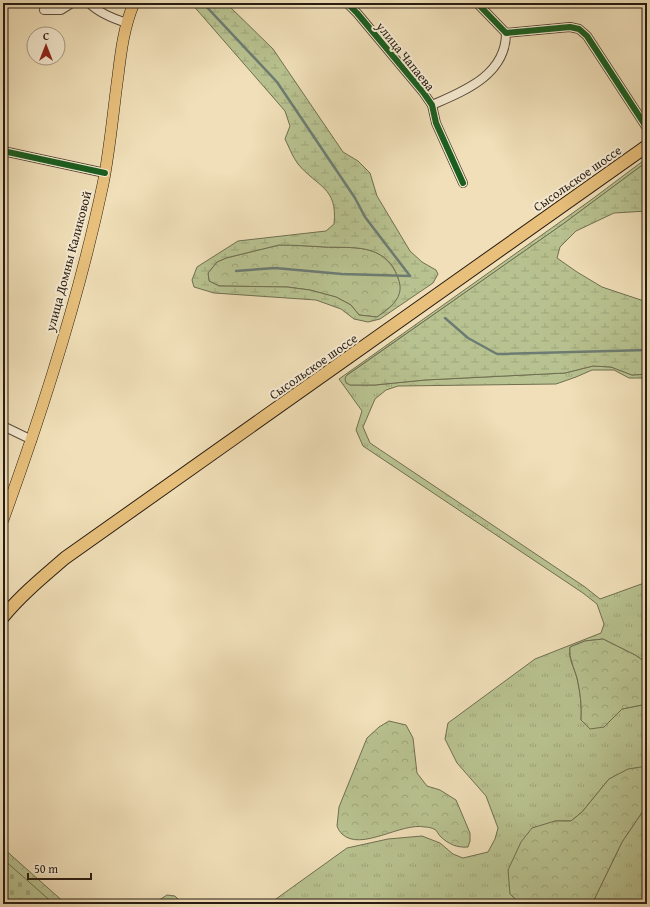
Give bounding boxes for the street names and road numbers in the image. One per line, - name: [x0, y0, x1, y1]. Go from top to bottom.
- street label: улица Чапаева: [371, 17, 440, 96]
- street label: Сысольское шоссе: [529, 141, 625, 216]
- street label: улица Домны Каликовой: [40, 188, 96, 335]
- street label: Сысольское шоссе: [265, 329, 361, 404]

